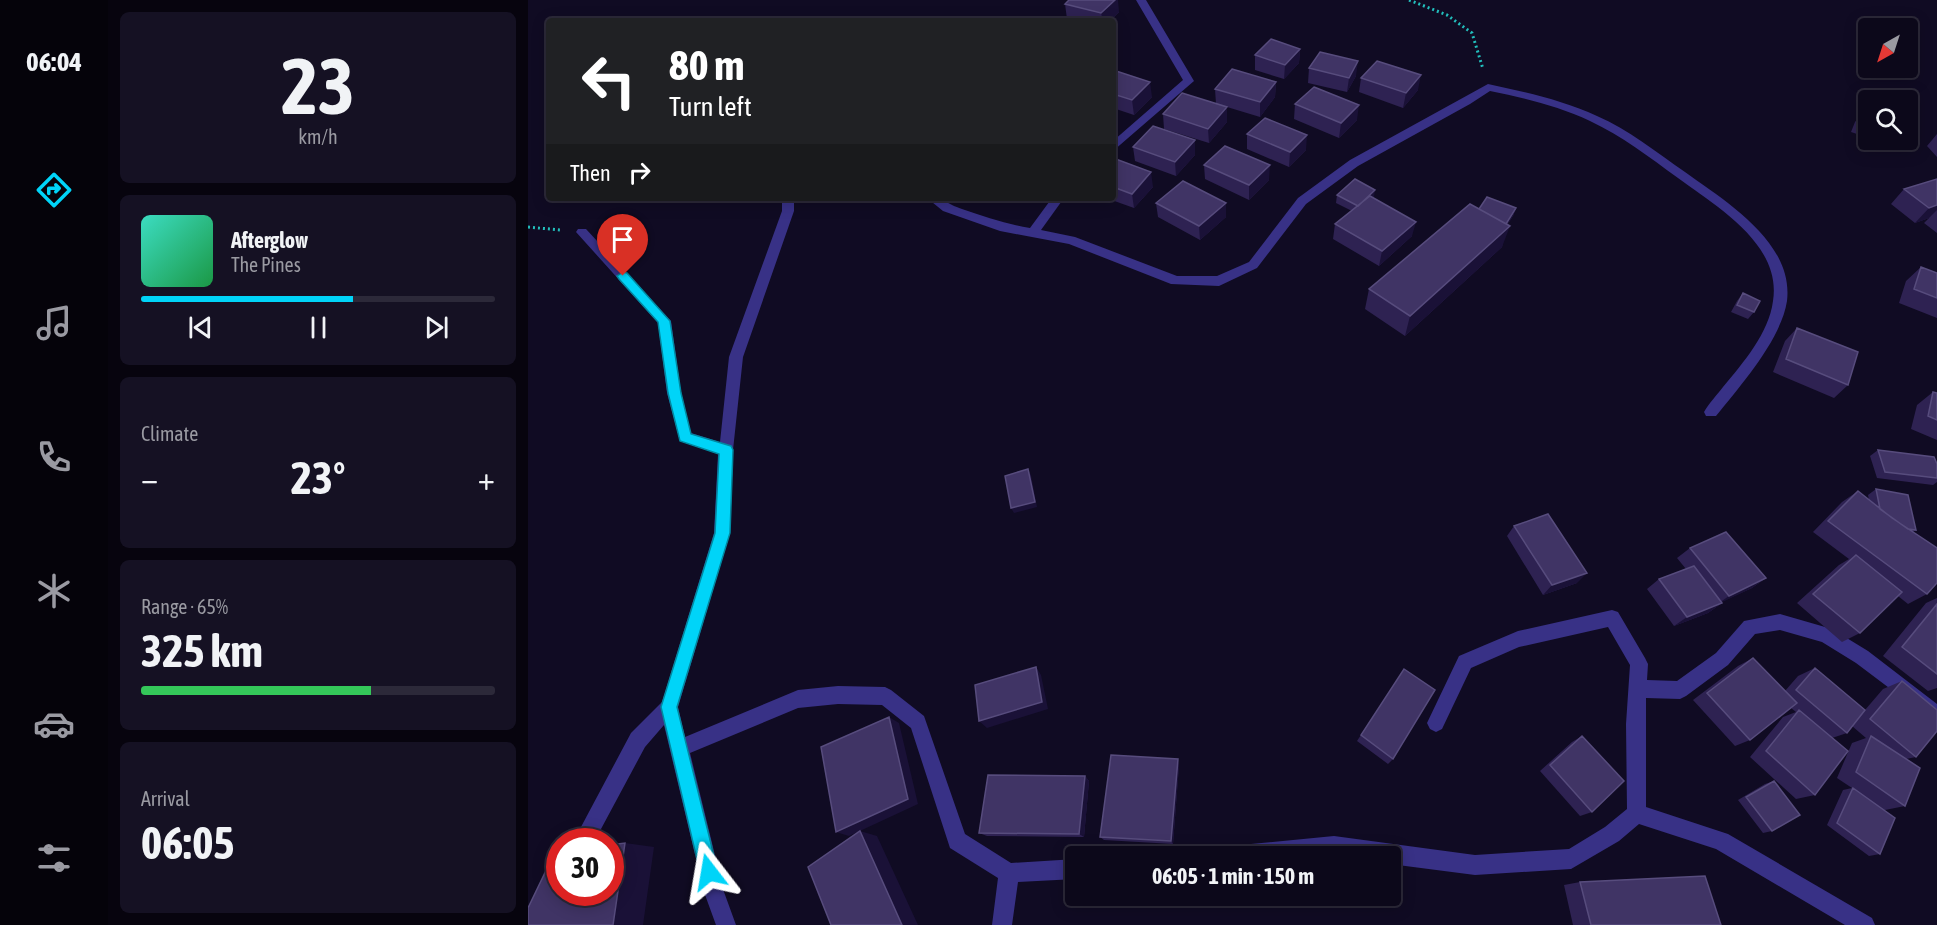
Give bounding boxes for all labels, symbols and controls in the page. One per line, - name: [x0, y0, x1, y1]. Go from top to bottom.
- north arrow: [1858, 18, 1918, 78]
- map controls: [1858, 18, 1918, 150]
- text: 23: [281, 41, 355, 131]
- text: 80 m: [669, 41, 744, 89]
- icon: left: [570, 42, 648, 120]
- text: 06:04: [26, 46, 82, 77]
- button: search: [1858, 90, 1918, 150]
- text: Turn left: [669, 91, 752, 122]
- text: km/h: [298, 125, 338, 148]
- icon: right: [623, 156, 656, 189]
- text: Then: [570, 160, 611, 186]
- icon: directions: [33, 169, 75, 211]
- pin: [597, 214, 648, 276]
- icon: arrive: [606, 223, 639, 256]
- text: Afterglow: [231, 227, 308, 253]
- text: The Pines: [231, 253, 301, 276]
- icon: music: [33, 302, 75, 344]
- icon: previous: [184, 311, 217, 344]
- icon: pause: [302, 311, 335, 344]
- icon: next: [420, 311, 453, 344]
- text: Climate: [141, 422, 198, 445]
- icon: phone: [33, 436, 75, 478]
- text: 23°: [291, 452, 345, 504]
- text: −: [141, 459, 158, 497]
- text: +: [478, 459, 495, 497]
- icon: climate: [33, 570, 75, 612]
- text: Range · 65%: [141, 595, 228, 618]
- text: 325 km: [141, 625, 263, 677]
- icon: car: [33, 703, 75, 745]
- text: Arrival: [141, 787, 190, 810]
- text: 06:05: [141, 817, 235, 869]
- speed limit sign: 30: [546, 828, 624, 906]
- icon: filters: [33, 837, 75, 879]
- position arrow: [677, 840, 741, 904]
- text: 06:05 · 1 min · 150 m: [1152, 863, 1314, 889]

